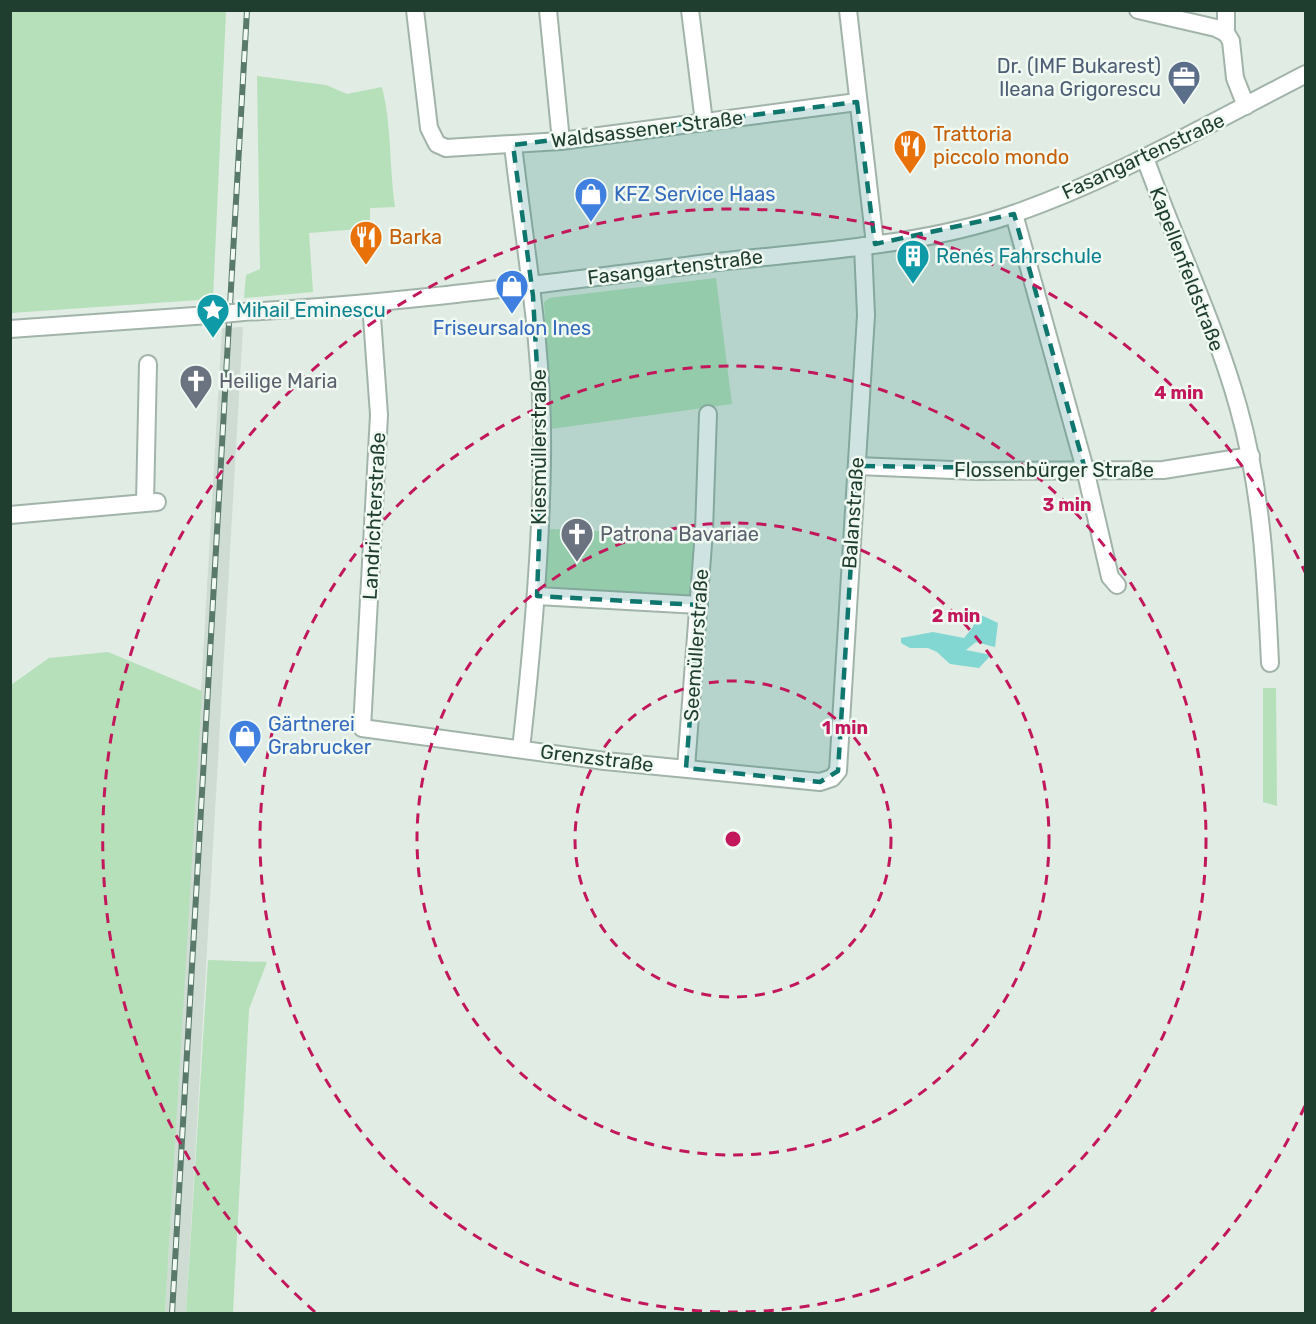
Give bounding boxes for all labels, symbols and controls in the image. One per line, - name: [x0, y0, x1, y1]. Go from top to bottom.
- place label: Dr. (IMF Bukarest) Ileana Grigorescu: [997, 54, 1161, 101]
- office icon: Dr. (IMF Bukarest) Ileana Grigorescu: [1166, 59, 1202, 106]
- street label: Waldsassener Straße: [550, 105, 744, 153]
- street label: Fasangartenstraße: [1058, 108, 1228, 204]
- place label: Trattoria piccolo mondo: [933, 122, 1069, 169]
- restaurant icon: Trattoria piccolo mondo: [892, 128, 928, 175]
- shop icon: KFZ Service Haas: [573, 176, 609, 223]
- place label: KFZ Service Haas: [614, 182, 775, 206]
- street label: Kapellenfeldstraße: [1145, 184, 1229, 354]
- restaurant icon: Barka: [348, 219, 384, 266]
- place label: Barka: [389, 225, 442, 249]
- building icon: Renés Fahrschule: [895, 238, 931, 285]
- street label: Fasangartenstraße: [586, 244, 764, 290]
- place label: Renés Fahrschule: [936, 244, 1102, 268]
- shop icon: Friseursalon Ines: [494, 268, 530, 315]
- place icon: Mihail Eminescu: [195, 292, 231, 339]
- place label: Mihail Eminescu: [236, 298, 386, 322]
- place label: Friseursalon Ines: [433, 316, 591, 340]
- church icon: Heilige Maria: [178, 363, 214, 410]
- place label: Heilige Maria: [219, 369, 337, 393]
- street label: Kiesmüllerstraße: [527, 369, 551, 525]
- text: 4 min: [1154, 382, 1204, 404]
- street label: Landrichterstraße: [358, 432, 390, 600]
- street label: Balanstraße: [837, 456, 869, 570]
- street label: Flossenbürger Straße: [954, 458, 1154, 482]
- text: 3 min: [1043, 494, 1091, 516]
- church icon: Patrona Bavariae: [559, 516, 595, 563]
- place label: Patrona Bavariae: [600, 522, 759, 546]
- street label: Seemüllerstraße: [679, 568, 713, 722]
- text: 2 min: [932, 605, 980, 627]
- place label: Gärtnerei Grabrucker: [268, 712, 372, 759]
- text: 1 min: [822, 717, 868, 739]
- shop icon: Gärtnerei Grabrucker: [227, 718, 263, 765]
- street label: Grenzstraße: [539, 739, 655, 777]
- centre of rings: [723, 829, 743, 849]

